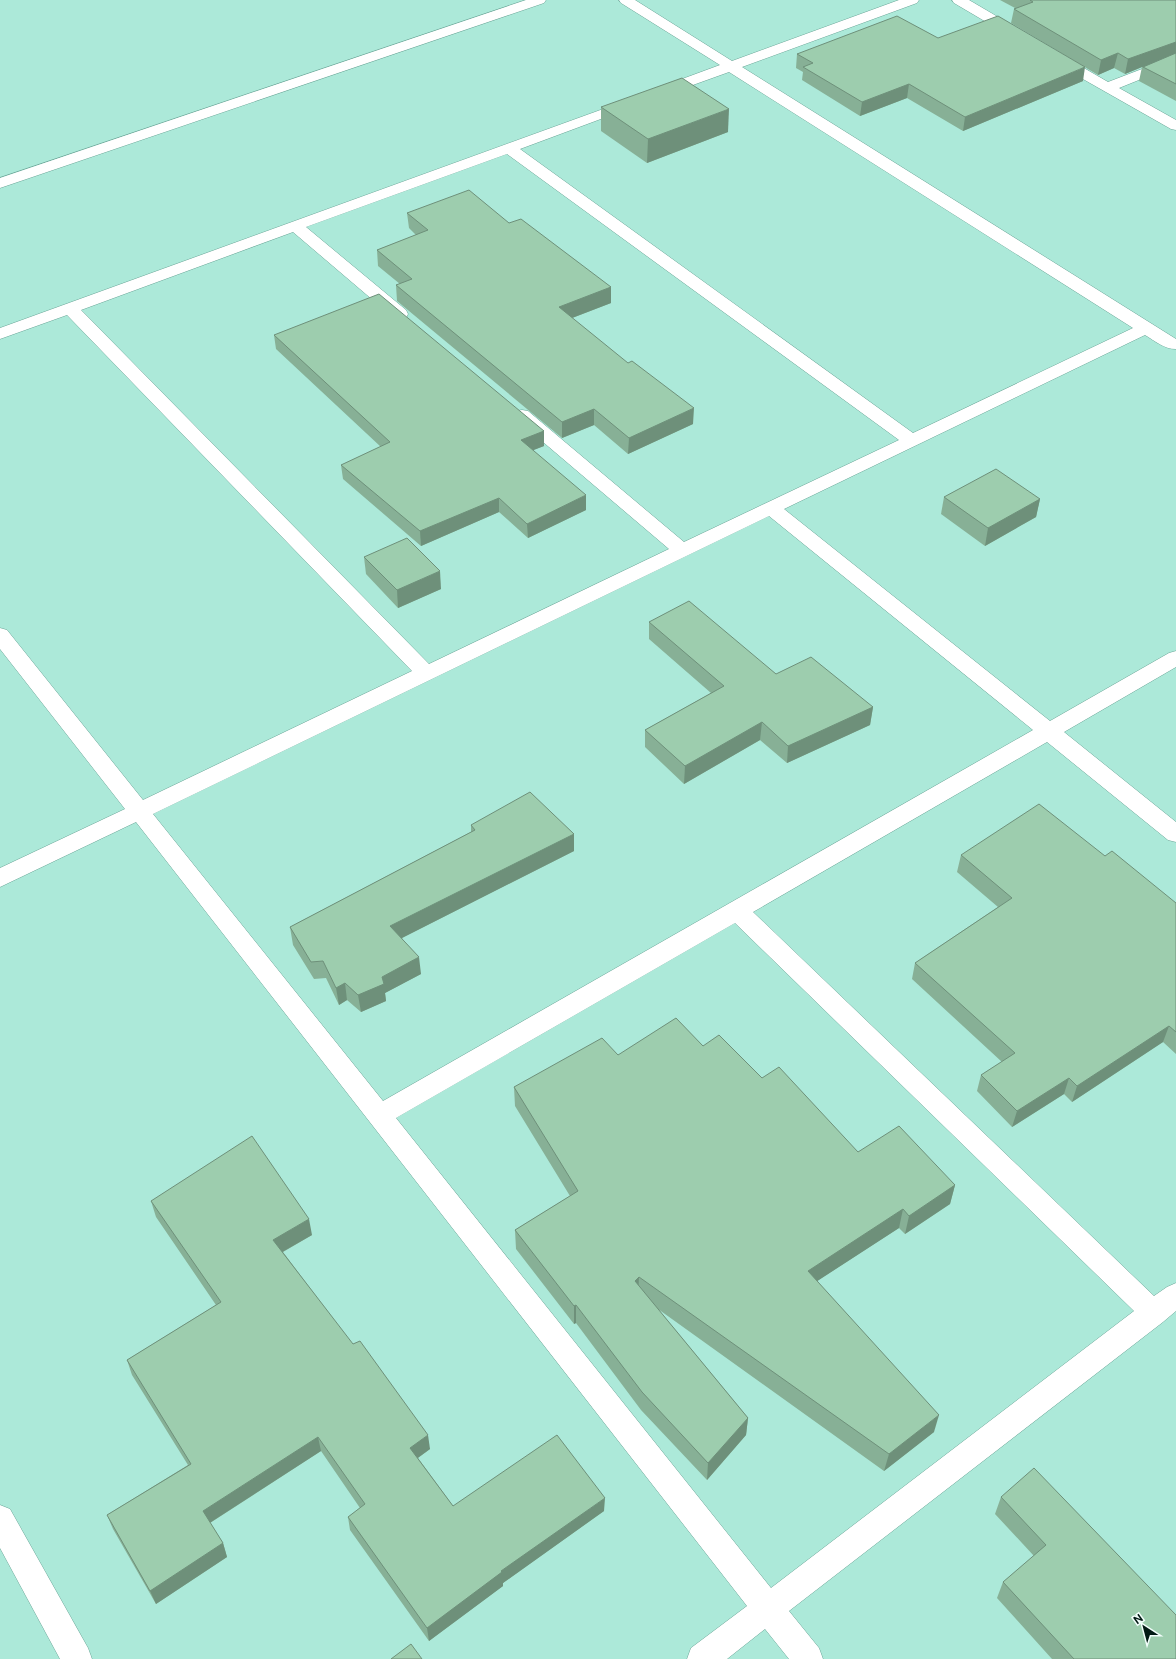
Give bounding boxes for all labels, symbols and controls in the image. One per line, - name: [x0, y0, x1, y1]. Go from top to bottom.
- north arrow: [1124, 1607, 1164, 1647]
- text: N: [1131, 1612, 1145, 1626]

